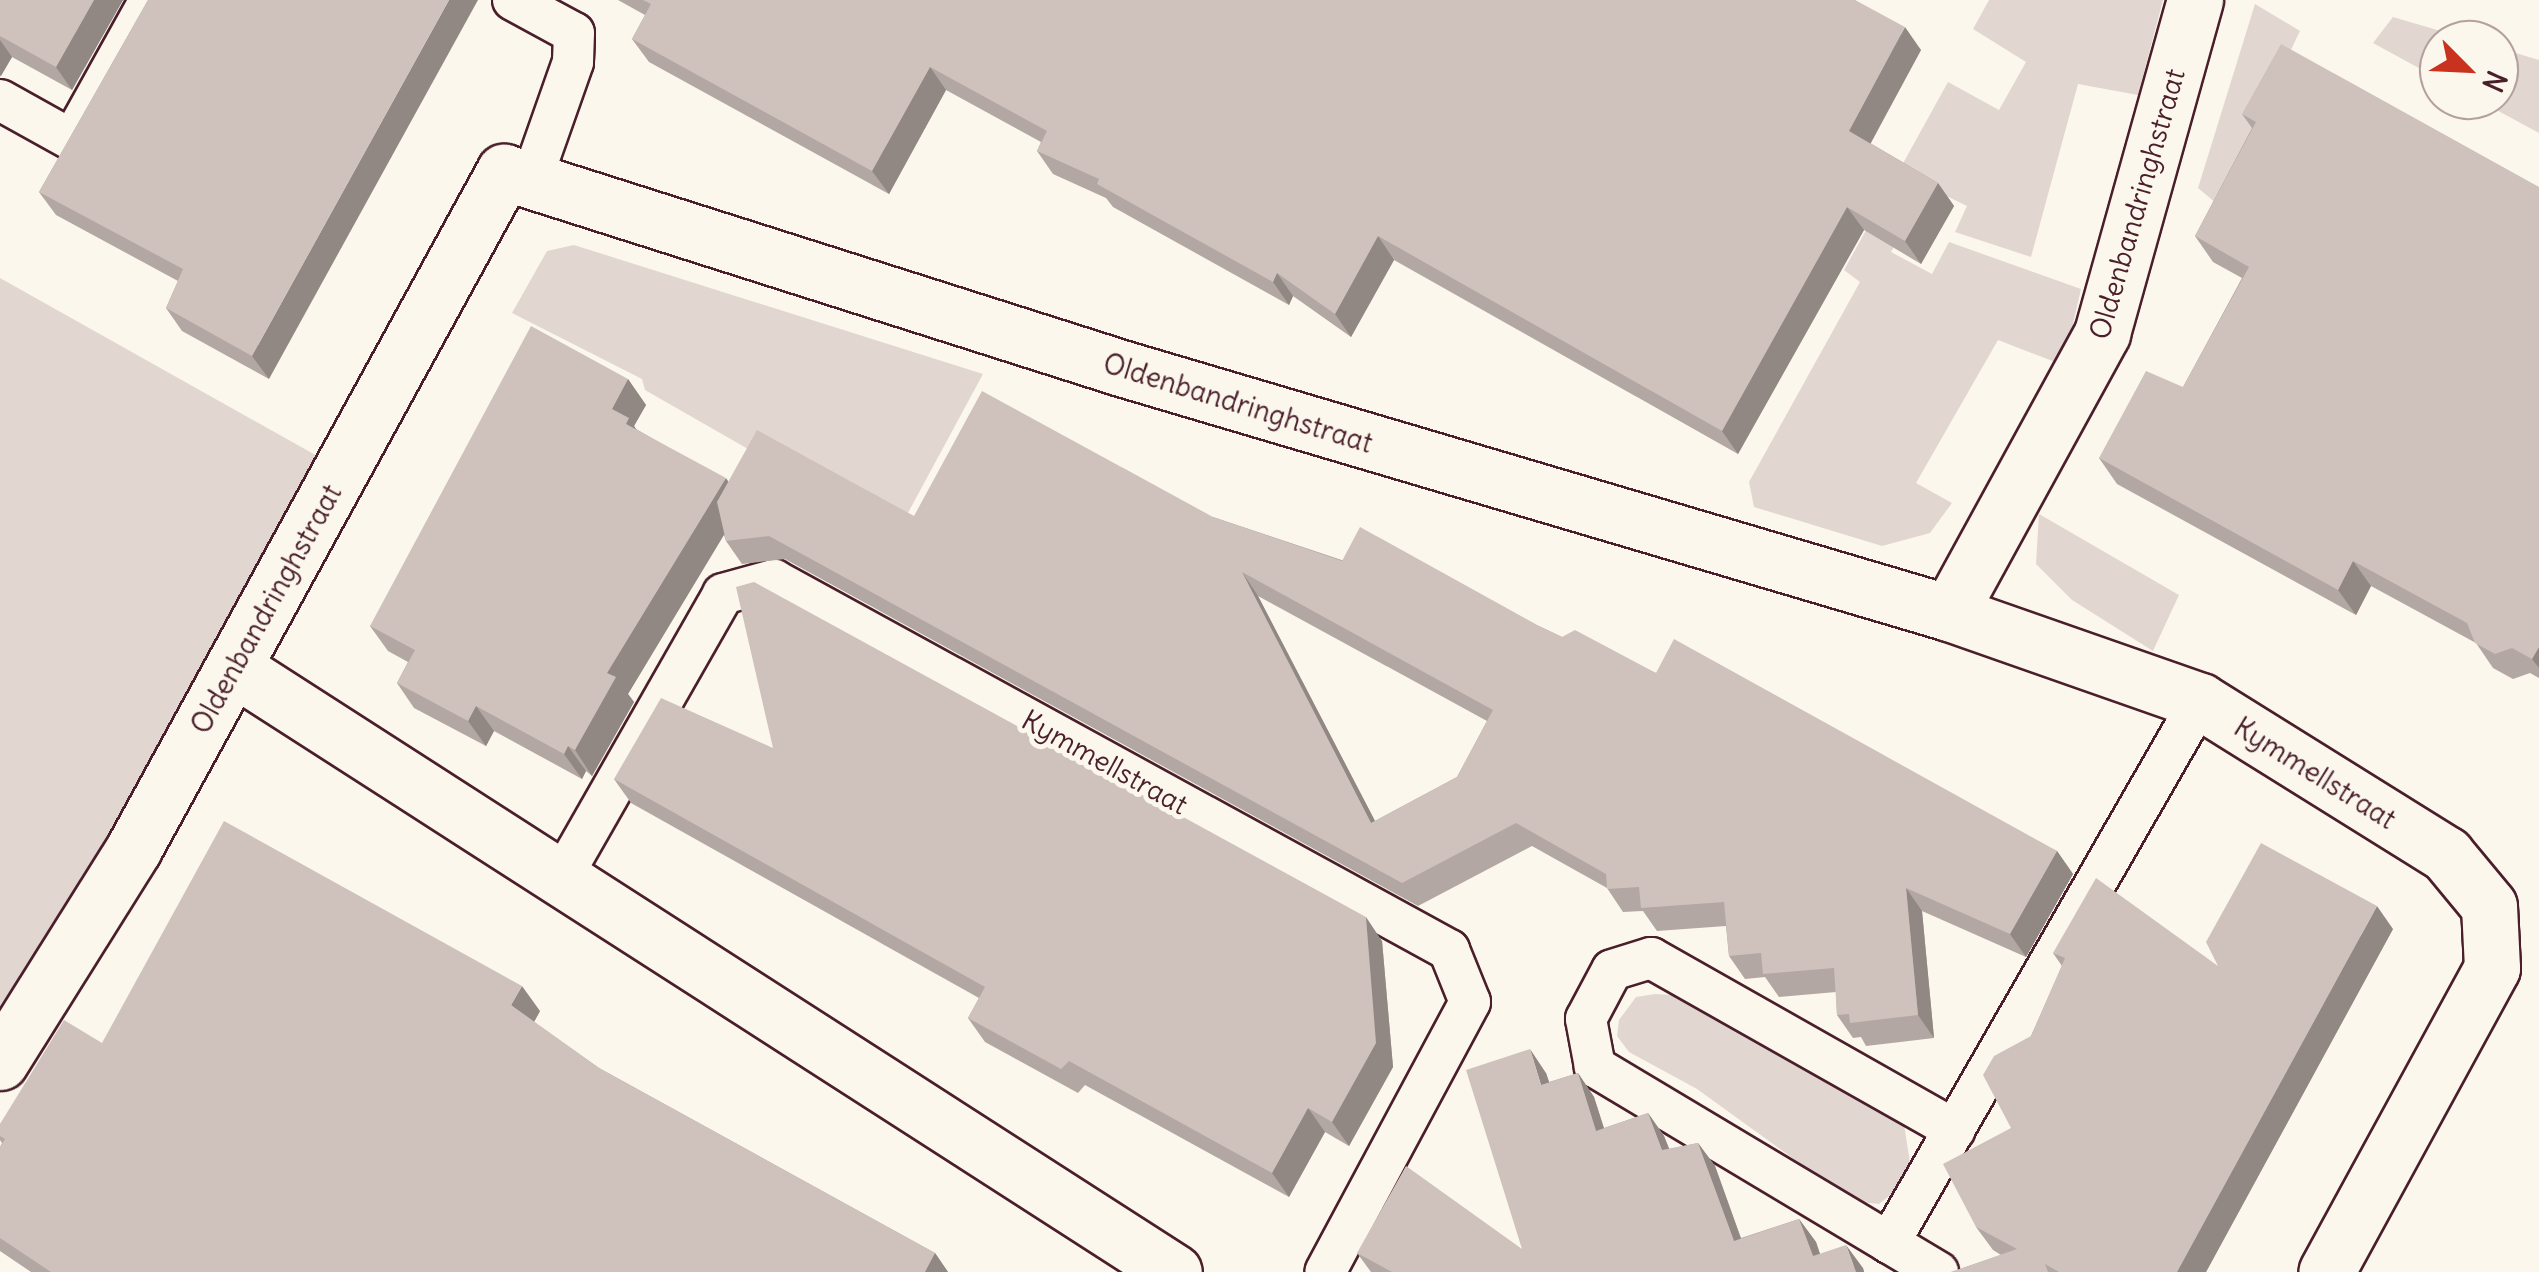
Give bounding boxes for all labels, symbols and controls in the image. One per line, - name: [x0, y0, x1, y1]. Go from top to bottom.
- north arrow: [2419, 20, 2519, 120]
- street label: Oldenbandringhstraat: [2082, 65, 2192, 343]
- text: N: [2474, 65, 2515, 98]
- street label: Oldenbandringhstraat: [1099, 346, 1377, 460]
- street label: Oldenbandringhstraat: [183, 478, 349, 740]
- street label: Kymmellstraat: [1016, 703, 1194, 821]
- street label: Kymmellstraat: [2228, 710, 2402, 836]

